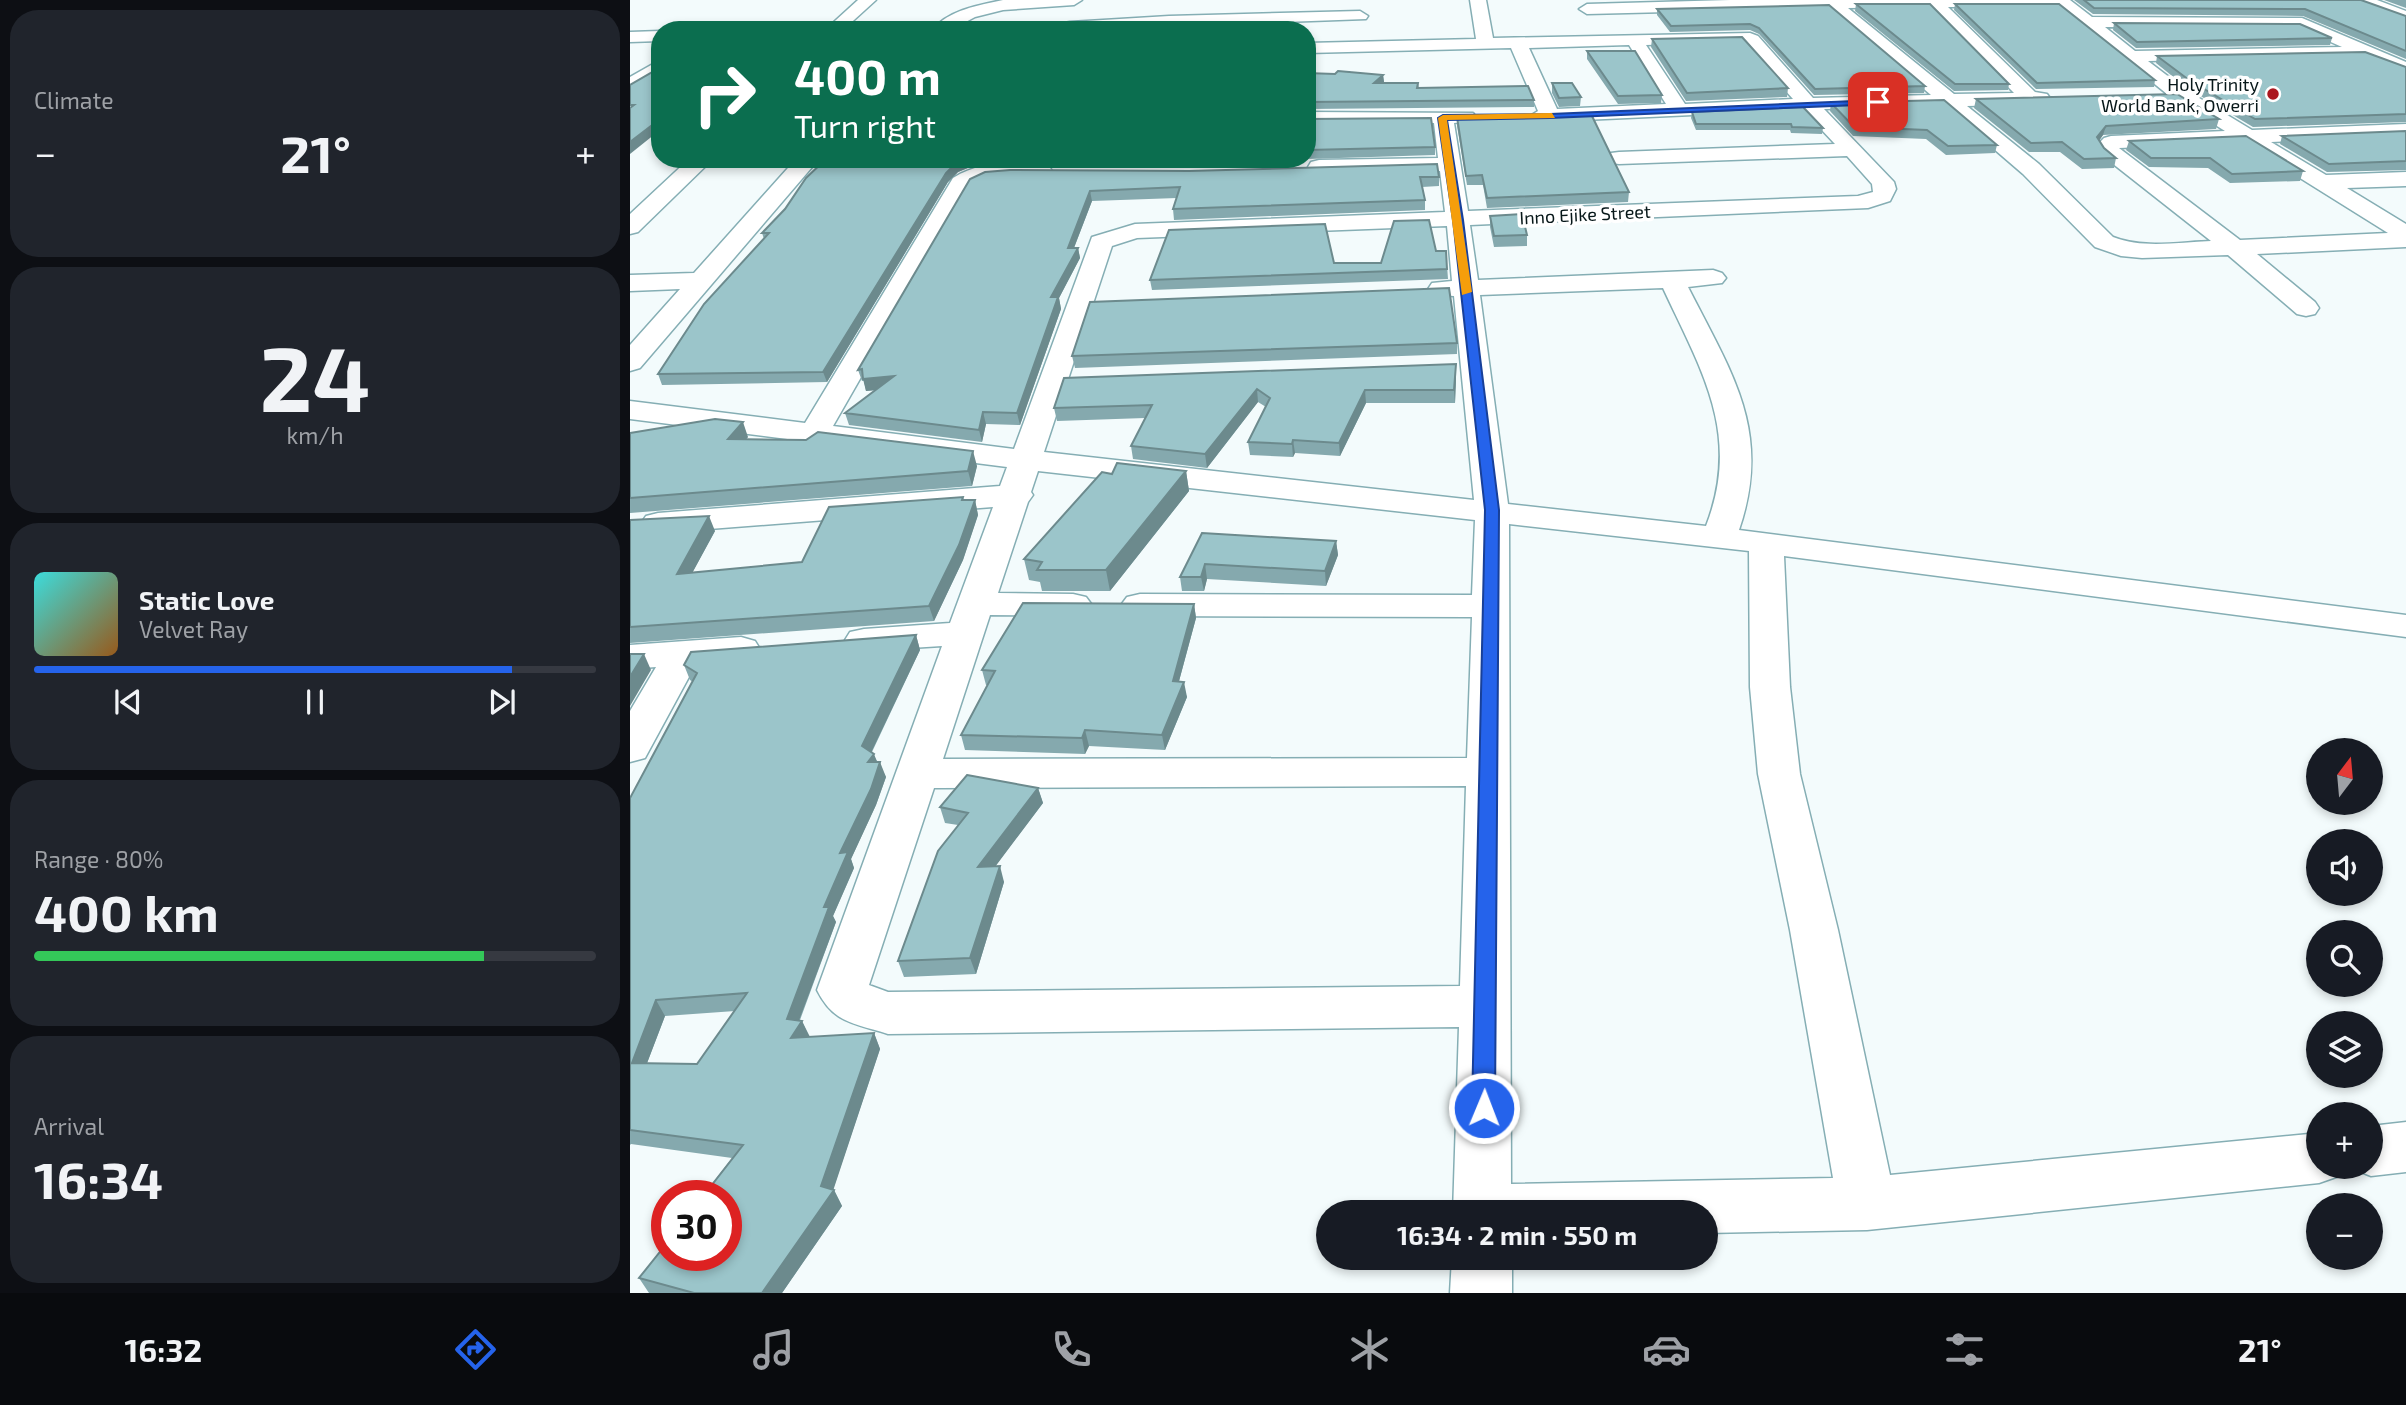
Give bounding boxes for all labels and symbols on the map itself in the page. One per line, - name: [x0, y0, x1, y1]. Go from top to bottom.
- pin: [1848, 72, 1908, 132]
- place label: Holy Trinity World Bank, Owerri: [2101, 73, 2259, 116]
- marker: Holy Trinity World Bank, Owerri: [2265, 86, 2281, 102]
- street label: Inno Ejike Street: [1519, 200, 1651, 228]
- north arrow: [2306, 738, 2384, 816]
- position arrow: [1447, 1071, 1521, 1145]
- speed limit sign: 30: [651, 1180, 742, 1271]

